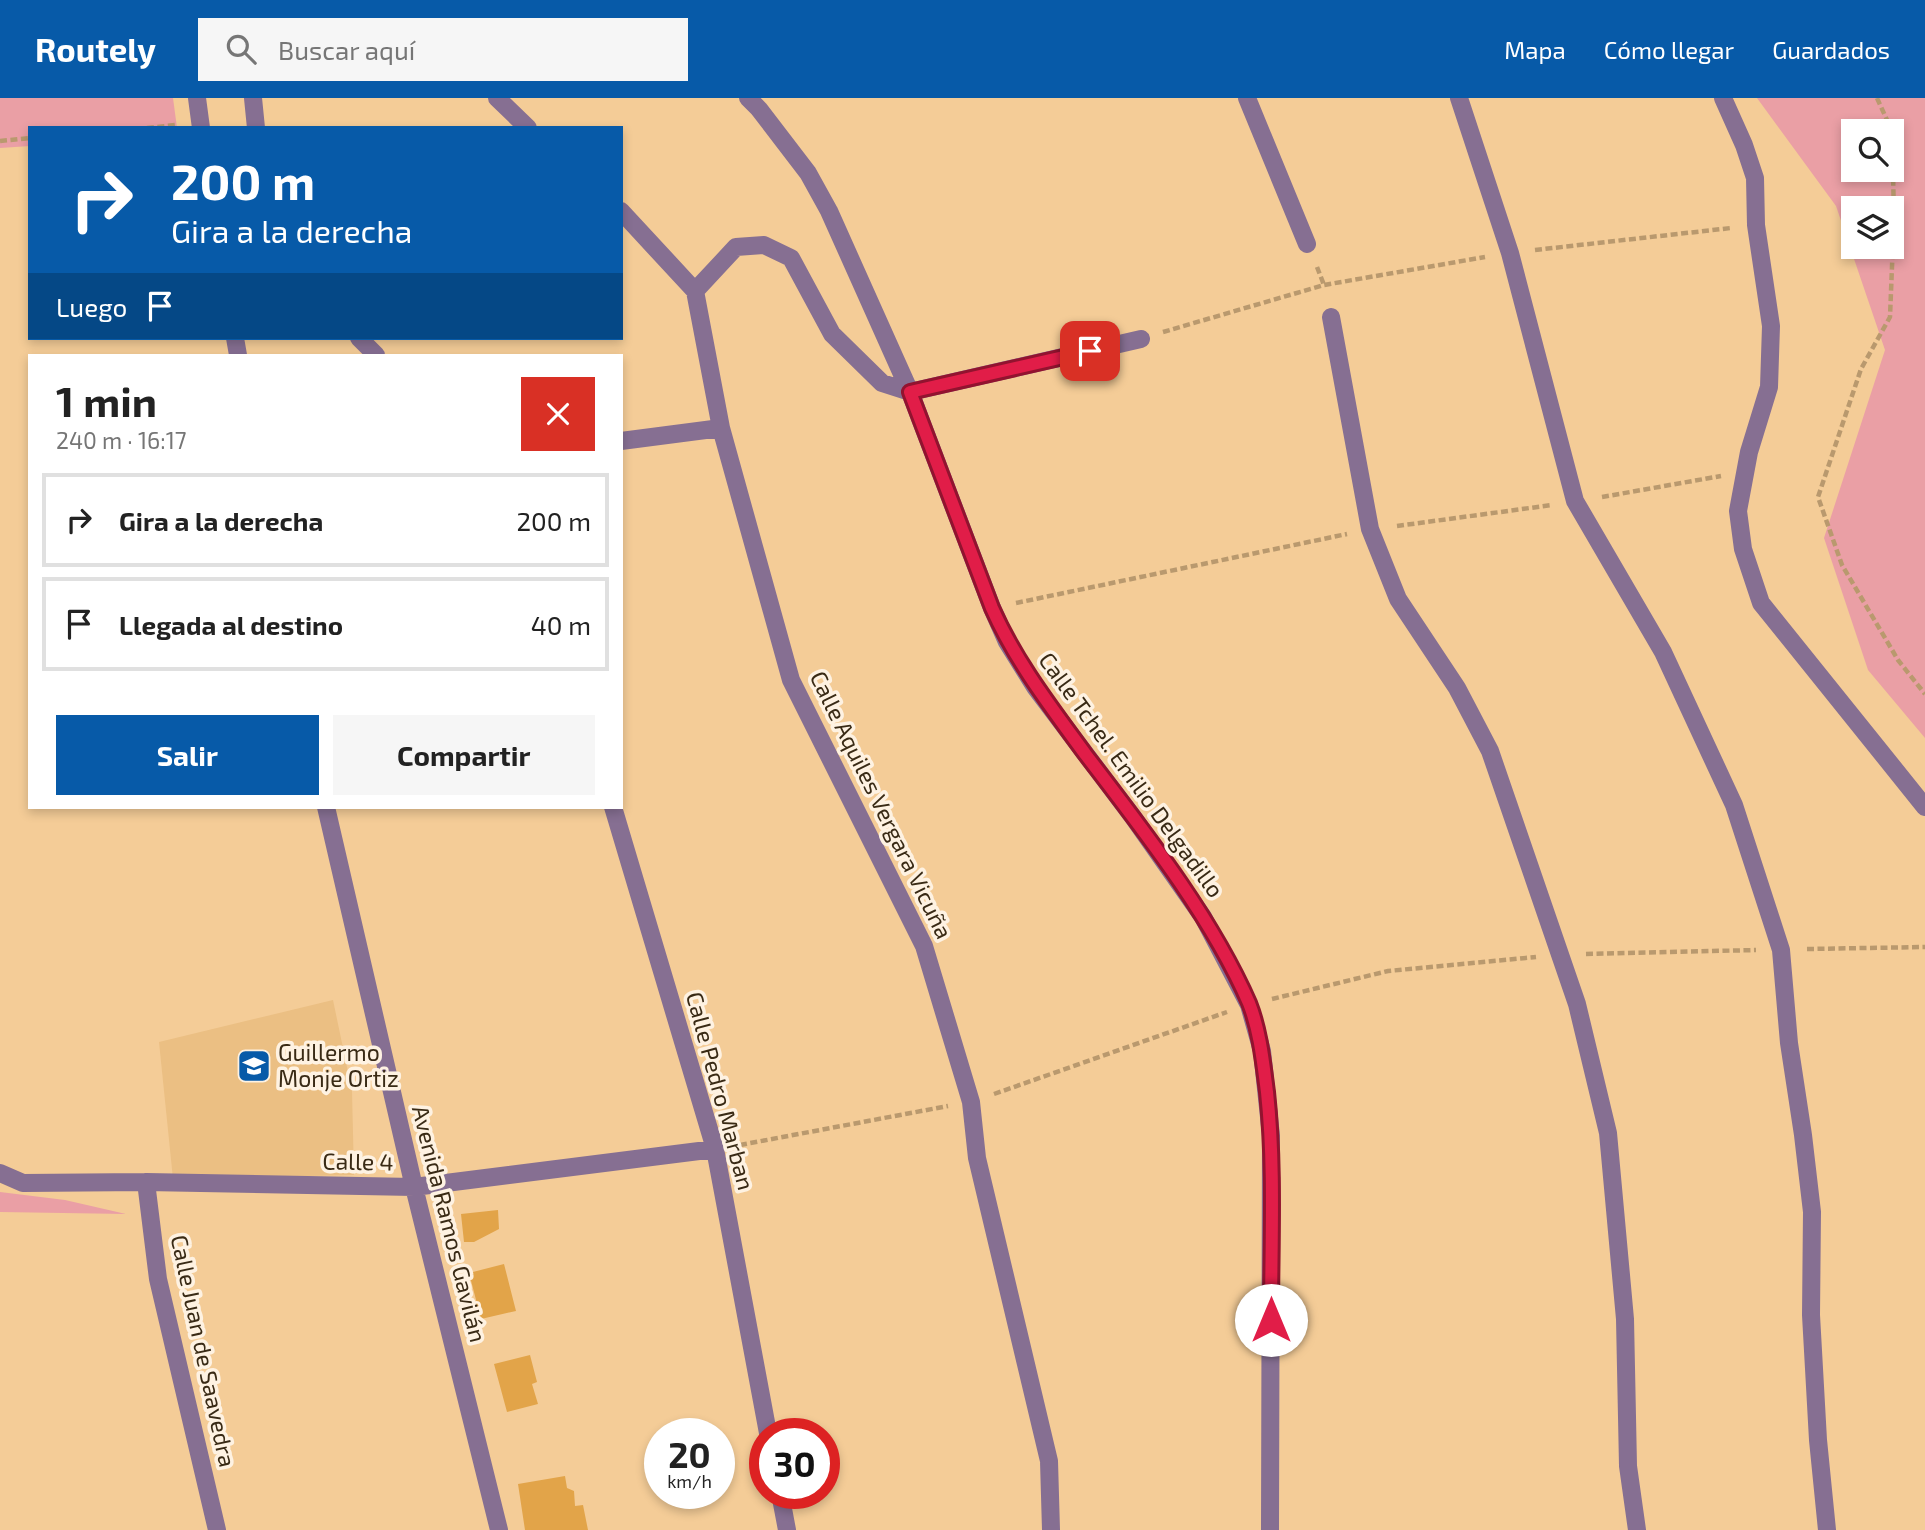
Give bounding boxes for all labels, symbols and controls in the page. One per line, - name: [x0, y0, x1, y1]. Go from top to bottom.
- search box: [198, 18, 688, 81]
- text: Routely: [35, 29, 156, 69]
- icon: search: [222, 30, 260, 68]
- text: Buscar aquí: [278, 34, 415, 65]
- text: Mapa: [1504, 35, 1566, 64]
- text: Cómo llegar: [1604, 35, 1734, 64]
- text: Guardados: [1772, 35, 1890, 64]
- map controls: [1841, 119, 1904, 259]
- button: search: [1841, 119, 1904, 182]
- text: 200 m: [171, 151, 315, 210]
- icon: right: [56, 154, 147, 245]
- button: layers: [1841, 196, 1904, 259]
- text: Gira a la derecha: [171, 211, 412, 249]
- icon: arrive: [141, 287, 179, 325]
- text: Luego: [56, 291, 127, 322]
- pin: [1060, 321, 1120, 381]
- icon: arrive: [1071, 332, 1109, 370]
- text: 1 min: [56, 375, 157, 425]
- button: close: [521, 377, 595, 451]
- text: 240 m · 16:17: [56, 426, 187, 454]
- icon: right: [60, 501, 98, 539]
- text: Gira a la derecha: [119, 505, 323, 536]
- text: 200 m: [516, 505, 591, 536]
- icon: arrive: [60, 605, 98, 643]
- text: Llegada al destino: [119, 609, 343, 640]
- text: 40 m: [531, 609, 591, 640]
- street label: Calle Tchel. Emilio Delgadillo: [1033, 646, 1230, 902]
- street label: Calle Aquiles Vergara Vicuña: [805, 666, 959, 943]
- button: Salir: [56, 715, 319, 795]
- button: Compartir: [333, 715, 595, 795]
- street label: Calle Pedro Marban: [681, 989, 761, 1193]
- place label: Guillermo Monje Ortiz: [278, 1038, 399, 1092]
- school or university icon: Guillermo Monje Ortiz: [235, 1047, 273, 1085]
- street label: Avenida Ramos Gavilán: [407, 1103, 493, 1345]
- street label: Calle 4: [322, 1146, 394, 1176]
- street label: Calle Juan de Saavedra: [166, 1232, 242, 1469]
- position arrow: [1234, 1283, 1308, 1357]
- speed limit sign: 30: [749, 1418, 840, 1509]
- text: 20: [668, 1433, 711, 1475]
- text: km/h: [667, 1470, 712, 1492]

